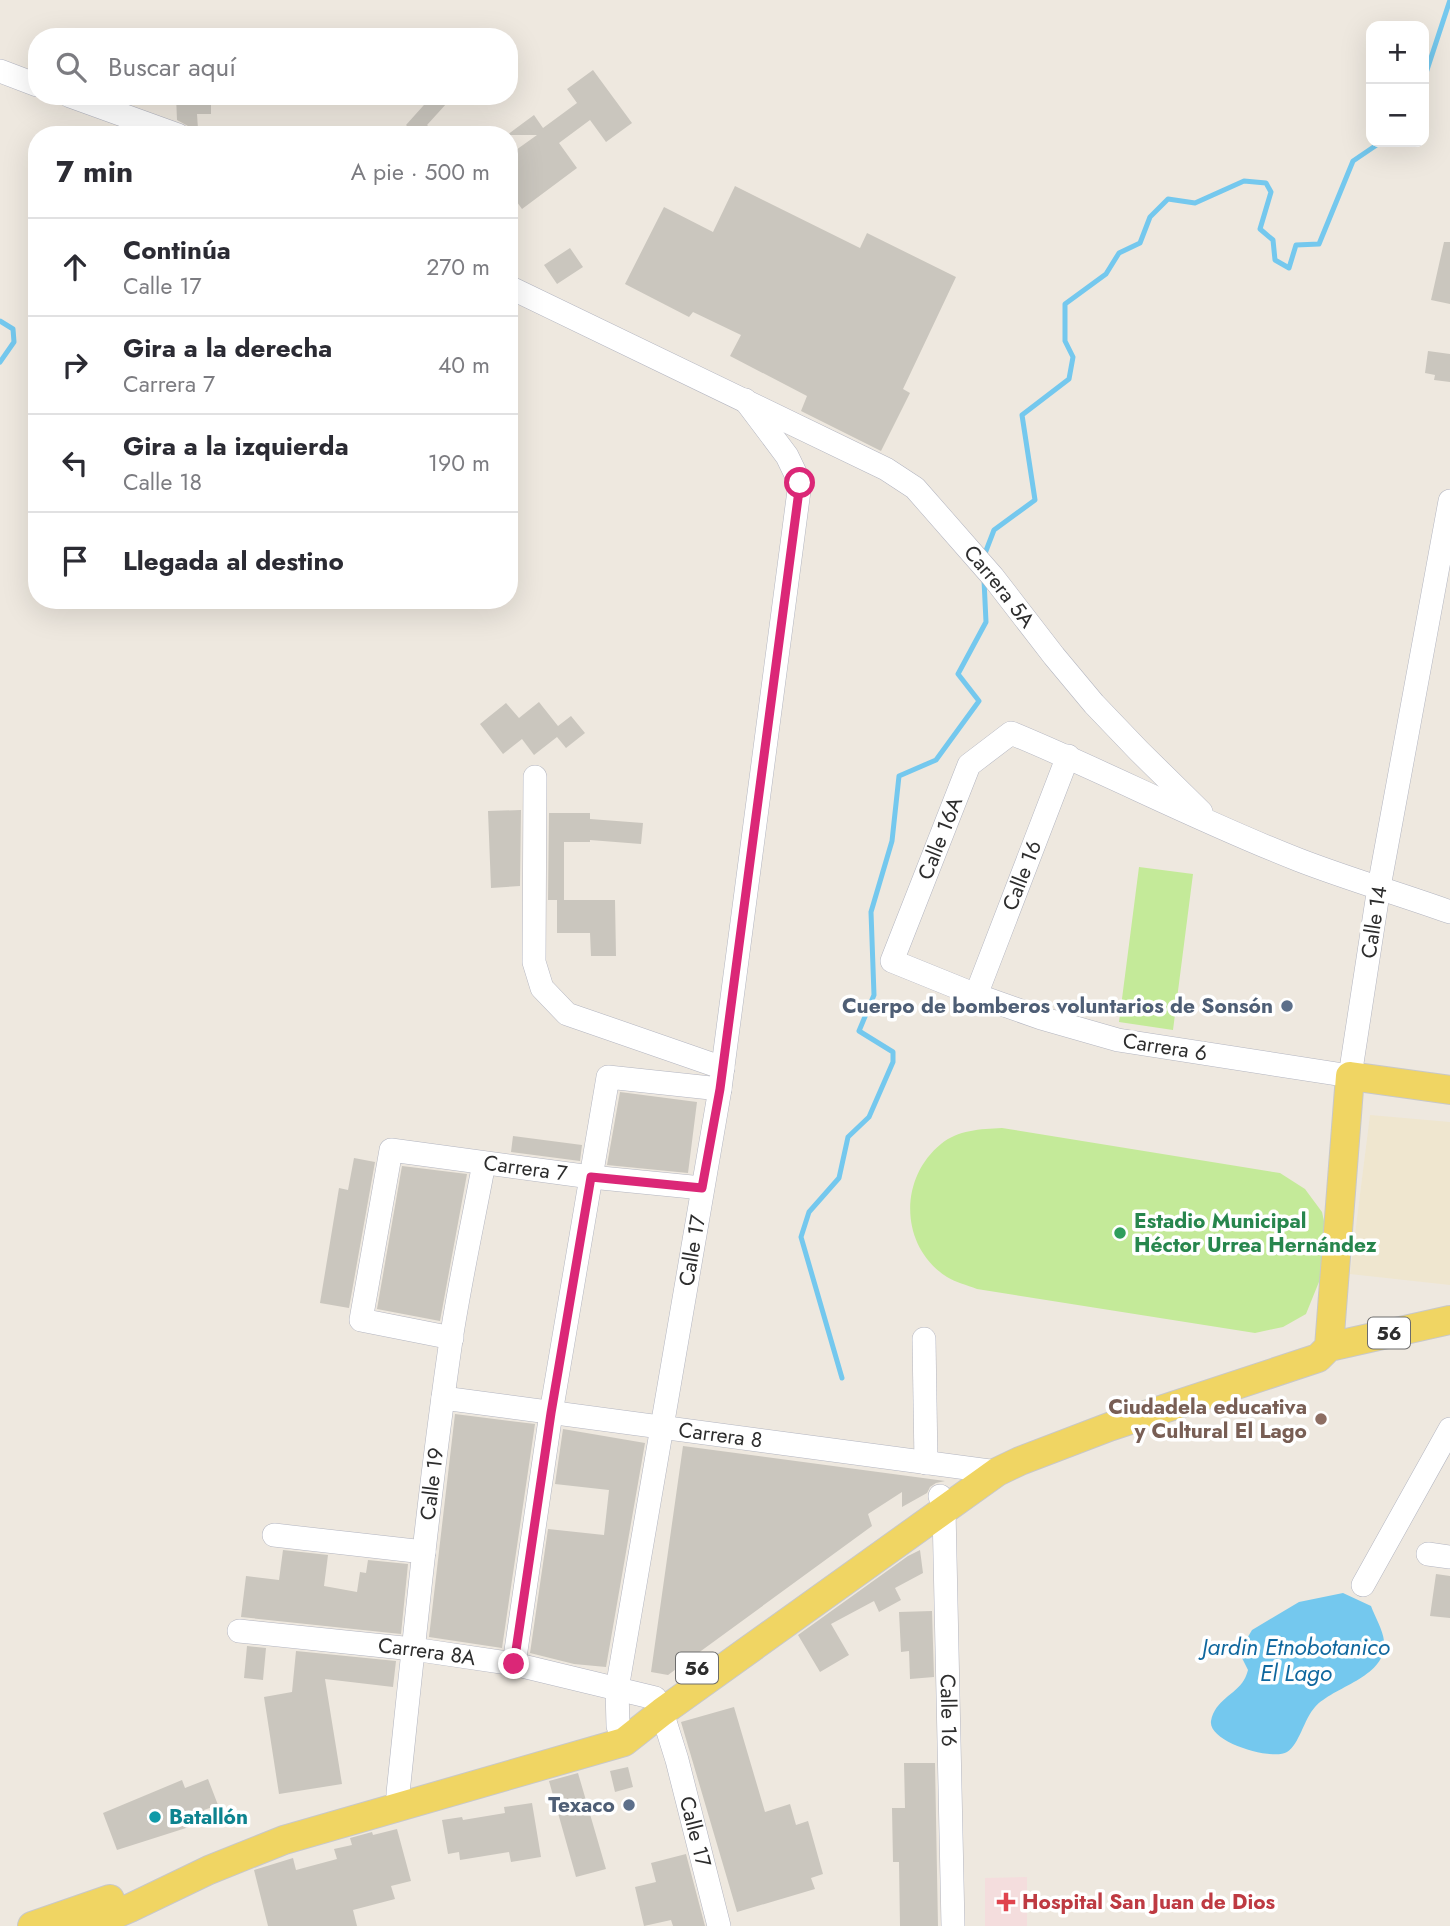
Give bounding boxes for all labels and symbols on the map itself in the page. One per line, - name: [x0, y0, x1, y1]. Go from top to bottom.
- route start: [784, 467, 815, 498]
- street label: Carrera 5A: [957, 539, 1042, 634]
- street label: Calle 16A: [910, 792, 970, 884]
- street label: Calle 16: [995, 836, 1049, 915]
- street label: Calle 14: [1353, 884, 1395, 960]
- place label: Cuerpo de bomberos voluntarios de Sonsón: [842, 991, 1273, 1021]
- marker: Cuerpo de bomberos voluntarios de Sonsón: [1279, 998, 1295, 1014]
- street label: Carrera 6: [1121, 1026, 1209, 1068]
- street label: Carrera 7: [482, 1148, 569, 1189]
- place label: Estadio Municipal Héctor Urrea Hernández: [1134, 1206, 1377, 1260]
- street label: Calle 17: [671, 1213, 713, 1288]
- marker: Estadio Municipal Héctor Urrea Hernández: [1112, 1225, 1128, 1241]
- road number: 56: [1368, 1317, 1410, 1348]
- place label: Ciudadela educativa y Cultural El Lago: [1108, 1392, 1307, 1446]
- marker: Ciudadela educativa y Cultural El Lago: [1313, 1411, 1329, 1427]
- street label: Carrera 8: [677, 1415, 764, 1456]
- street label: Calle 19: [413, 1446, 451, 1522]
- street label: Carrera 8A: [377, 1630, 478, 1673]
- water label: Jardin Etnobotanico El Lago: [1198, 1630, 1391, 1690]
- route end: [498, 1648, 529, 1679]
- road number: 56: [676, 1652, 718, 1684]
- street label: Calle 16: [933, 1674, 964, 1747]
- place label: Texaco: [548, 1790, 615, 1820]
- street label: Calle 17: [672, 1793, 718, 1870]
- marker: Texaco: [621, 1797, 637, 1813]
- place label: Batallón: [169, 1802, 248, 1832]
- marker: Batallón: [147, 1809, 163, 1825]
- place label: Hospital San Juan de Dios: [1022, 1887, 1276, 1917]
- marker: Hospital San Juan de Dios: [996, 1892, 1016, 1912]

